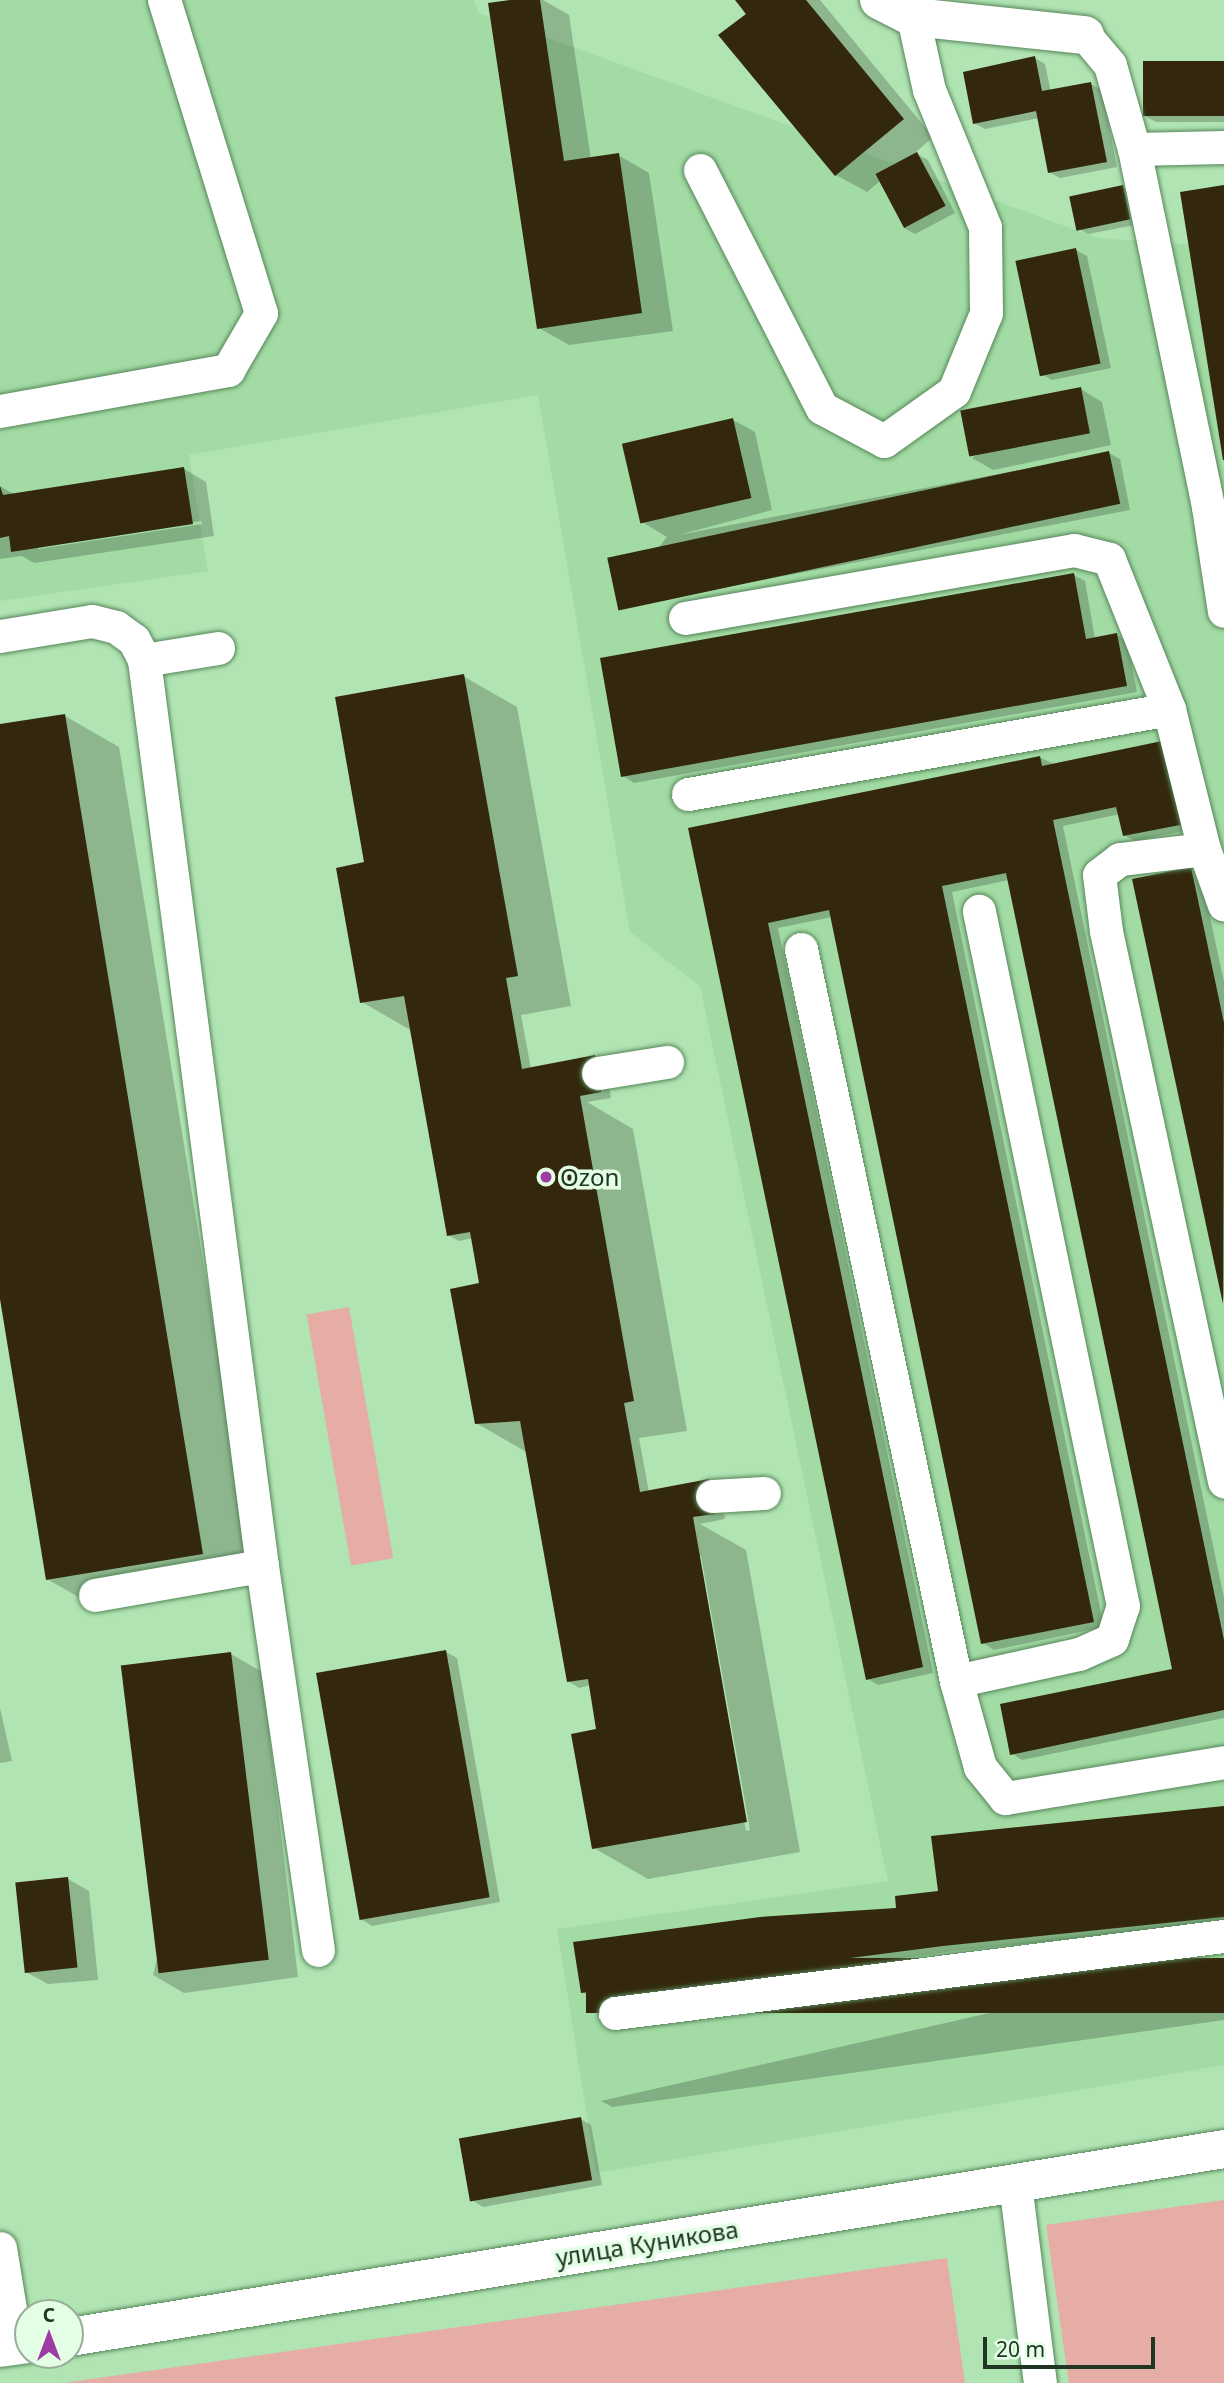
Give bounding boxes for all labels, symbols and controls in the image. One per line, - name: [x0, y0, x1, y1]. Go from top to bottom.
- place label: Ozon: [560, 1163, 619, 1191]
- marker: Ozon: [538, 1169, 554, 1185]
- street label: улица Куникова: [554, 2214, 740, 2272]
- north arrow: [14, 2299, 84, 2369]
- text: С: [43, 2302, 55, 2328]
- scale bar: [986, 2324, 1158, 2368]
- text: 20 m: [996, 2335, 1045, 2363]

